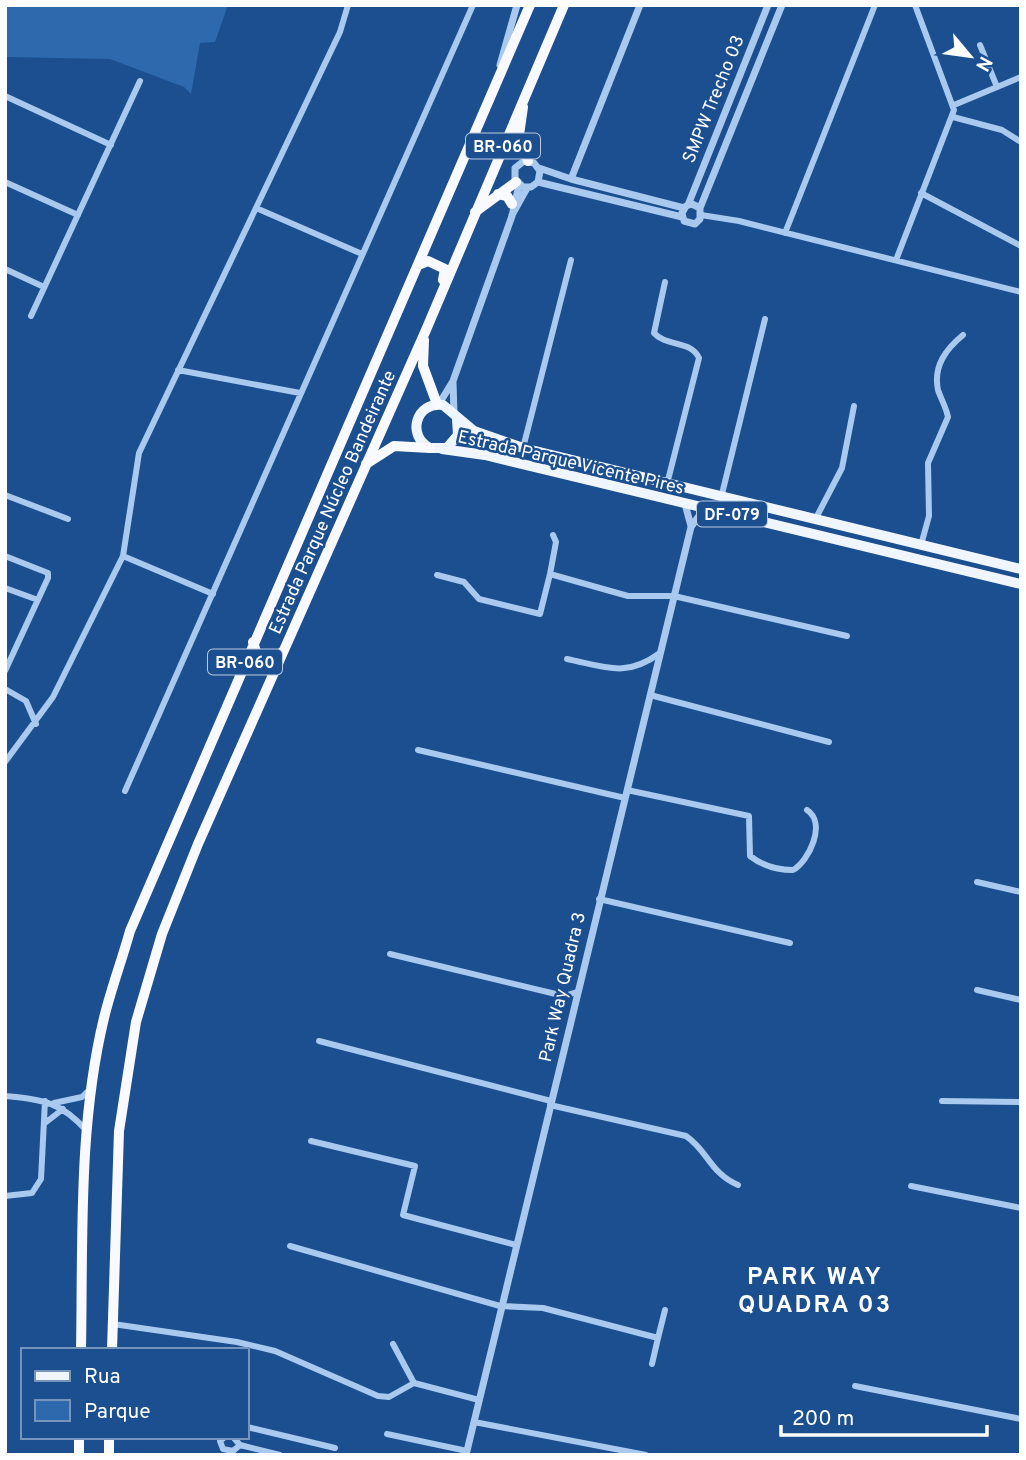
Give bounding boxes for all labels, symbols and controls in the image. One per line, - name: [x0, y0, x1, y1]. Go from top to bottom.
- north arrow: [935, 21, 1005, 91]
- street label: SMPW Trecho 03: [678, 32, 751, 167]
- text: N: [969, 51, 997, 75]
- road number: BR-060: [466, 134, 540, 158]
- street label: Estrada Parque Núcleo Bandeirante: [265, 367, 402, 638]
- street label: Estrada Parque Vicente Pires: [455, 426, 686, 501]
- road number: DF-079: [697, 502, 767, 526]
- road number: BR-060: [208, 650, 282, 674]
- street label: Park Way Quadra 3: [535, 910, 592, 1065]
- district label: PARK WAY QUADRA 03: [738, 1263, 892, 1321]
- legend: [21, 1348, 248, 1439]
- text: Rua: [84, 1364, 121, 1391]
- scale bar: [781, 1394, 988, 1438]
- text: Parque: [84, 1399, 151, 1426]
- text: 200 m: [792, 1406, 854, 1433]

